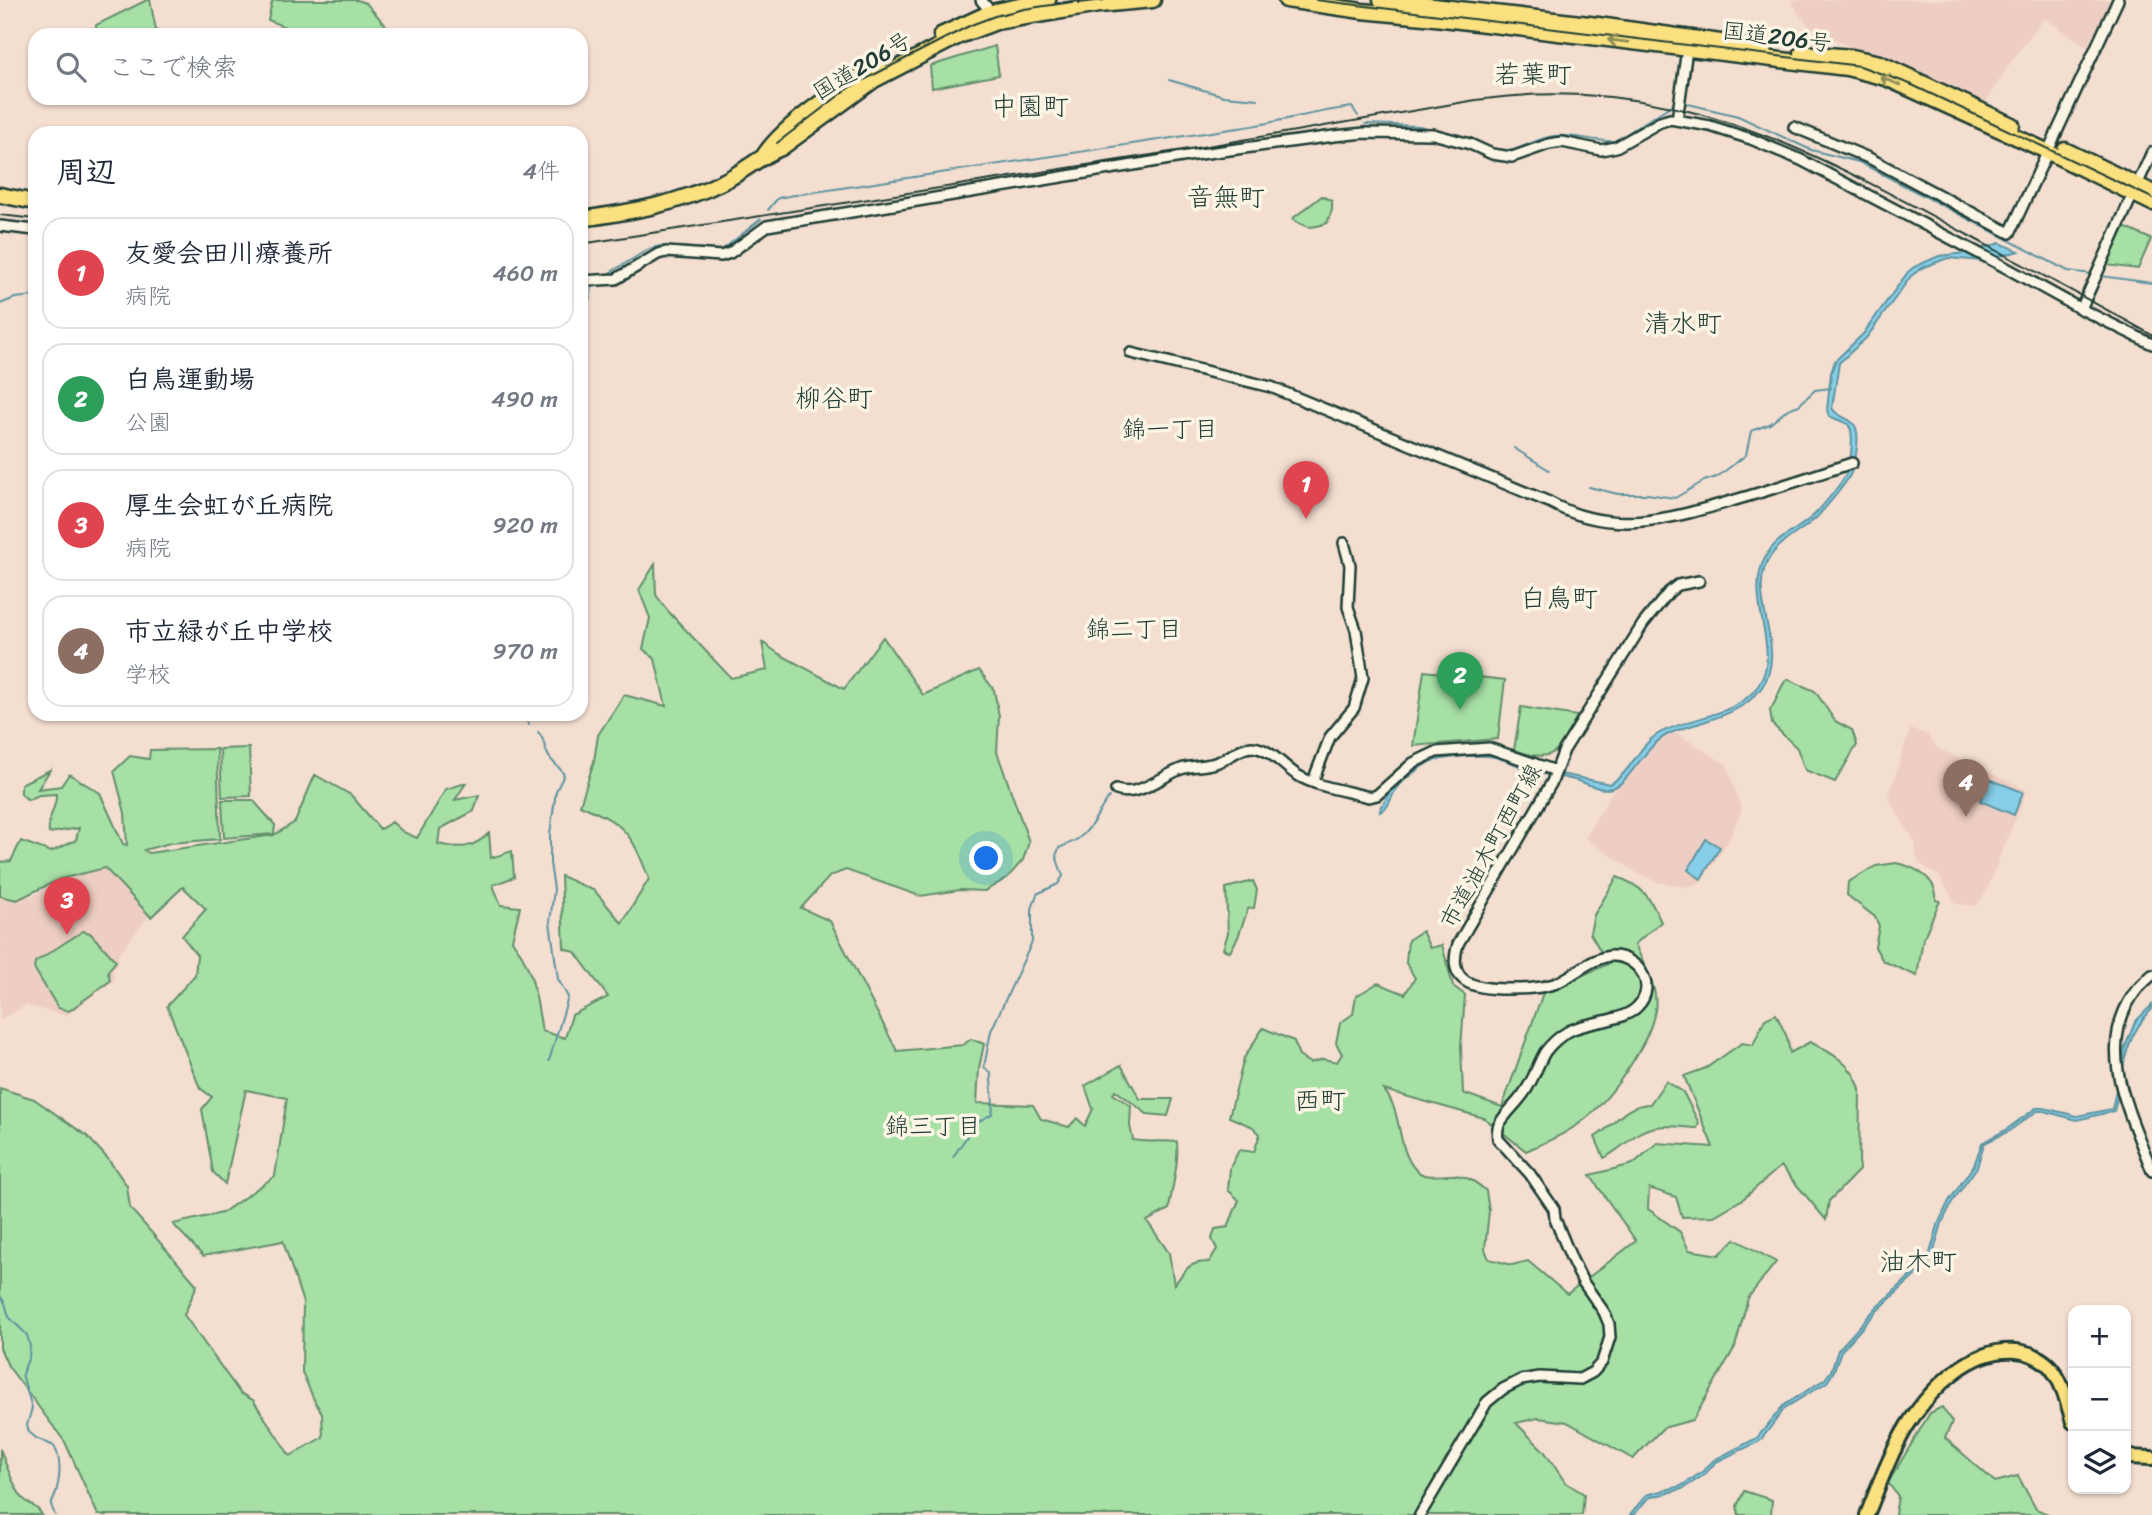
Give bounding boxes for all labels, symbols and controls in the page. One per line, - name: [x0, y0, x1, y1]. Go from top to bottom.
- street label: 国道206号: [1720, 10, 1834, 64]
- street label: 国道206号: [804, 20, 920, 112]
- search box: [28, 28, 588, 105]
- one-way arrow: [1607, 34, 1629, 47]
- text: ここで検索: [108, 44, 238, 90]
- icon: search: [52, 48, 90, 86]
- district label: 若葉町: [1494, 51, 1572, 97]
- one-way arrow: [1880, 74, 1902, 87]
- district label: 中園町: [991, 83, 1069, 129]
- text: 周辺: [56, 145, 116, 199]
- text: 4件: [523, 151, 560, 192]
- district label: 音無町: [1187, 174, 1265, 220]
- text: 友愛会田川療養所: [125, 230, 333, 276]
- text: 1: [76, 253, 86, 294]
- text: 460 m: [492, 253, 558, 294]
- text: 病院: [125, 276, 171, 317]
- district label: 清水町: [1644, 300, 1722, 346]
- text: 白鳥運動場: [125, 356, 255, 402]
- district label: 柳谷町: [795, 375, 873, 421]
- text: 2: [74, 379, 88, 420]
- text: 490 m: [491, 379, 558, 420]
- text: 公園: [125, 402, 171, 443]
- district label: 錦一丁目: [1122, 408, 1218, 450]
- pin: 1: [1283, 461, 1329, 519]
- text: 厚生会虹が丘病院: [125, 482, 333, 528]
- text: 3: [75, 505, 87, 546]
- text: 920 m: [492, 505, 558, 546]
- text: 病院: [125, 528, 171, 569]
- district label: 白鳥町: [1520, 575, 1598, 621]
- text: 市立緑が丘中学校: [125, 608, 333, 654]
- district label: 錦二丁目: [1086, 608, 1182, 650]
- text: 4: [74, 631, 88, 672]
- text: 970 m: [493, 631, 558, 672]
- pin: 2: [1437, 652, 1483, 710]
- text: 学校: [125, 654, 171, 695]
- street label: 市道油木町西町線: [1428, 756, 1554, 936]
- pin: 4: [1943, 759, 1989, 817]
- your location: [969, 841, 1003, 875]
- pin: 3: [44, 877, 90, 935]
- district label: 西町: [1294, 1077, 1346, 1123]
- district label: 錦三丁目: [885, 1105, 981, 1147]
- district label: 油木町: [1879, 1238, 1957, 1284]
- map controls: [2068, 1305, 2131, 1494]
- button: +: [2068, 1305, 2131, 1368]
- button: −: [2068, 1368, 2131, 1431]
- button: layers: [2068, 1431, 2131, 1494]

